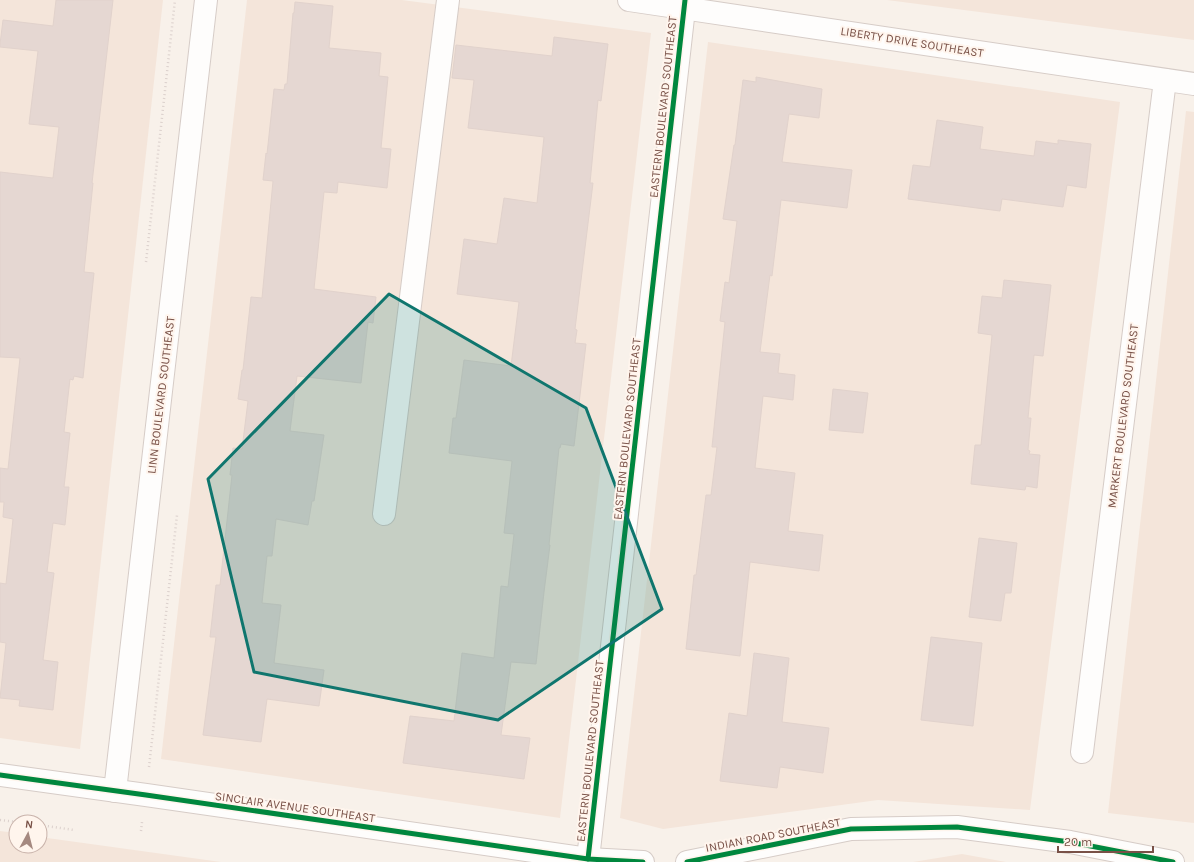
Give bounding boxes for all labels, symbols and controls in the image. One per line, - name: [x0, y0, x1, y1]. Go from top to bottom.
- street label: EASTERN BOULEVARD SOUTHEAST: [646, 15, 680, 199]
- street label: LIBERTY DRIVE SOUTHEAST: [839, 24, 985, 60]
- street label: LINN BOULEVARD SOUTHEAST: [144, 315, 178, 475]
- street label: MARKERT BOULEVARD SOUTHEAST: [1105, 323, 1141, 509]
- street label: EASTERN BOULEVARD SOUTHEAST: [610, 337, 644, 521]
- street label: EASTERN BOULEVARD SOUTHEAST: [573, 659, 607, 843]
- street label: SINCLAIR AVENUE SOUTHEAST: [214, 789, 376, 825]
- north arrow: [8, 814, 48, 854]
- street label: INDIAN ROAD SOUTHEAST: [704, 815, 842, 855]
- text: N: [24, 818, 34, 832]
- scale bar: [1058, 828, 1153, 854]
- text: 20 m: [1064, 835, 1092, 849]

